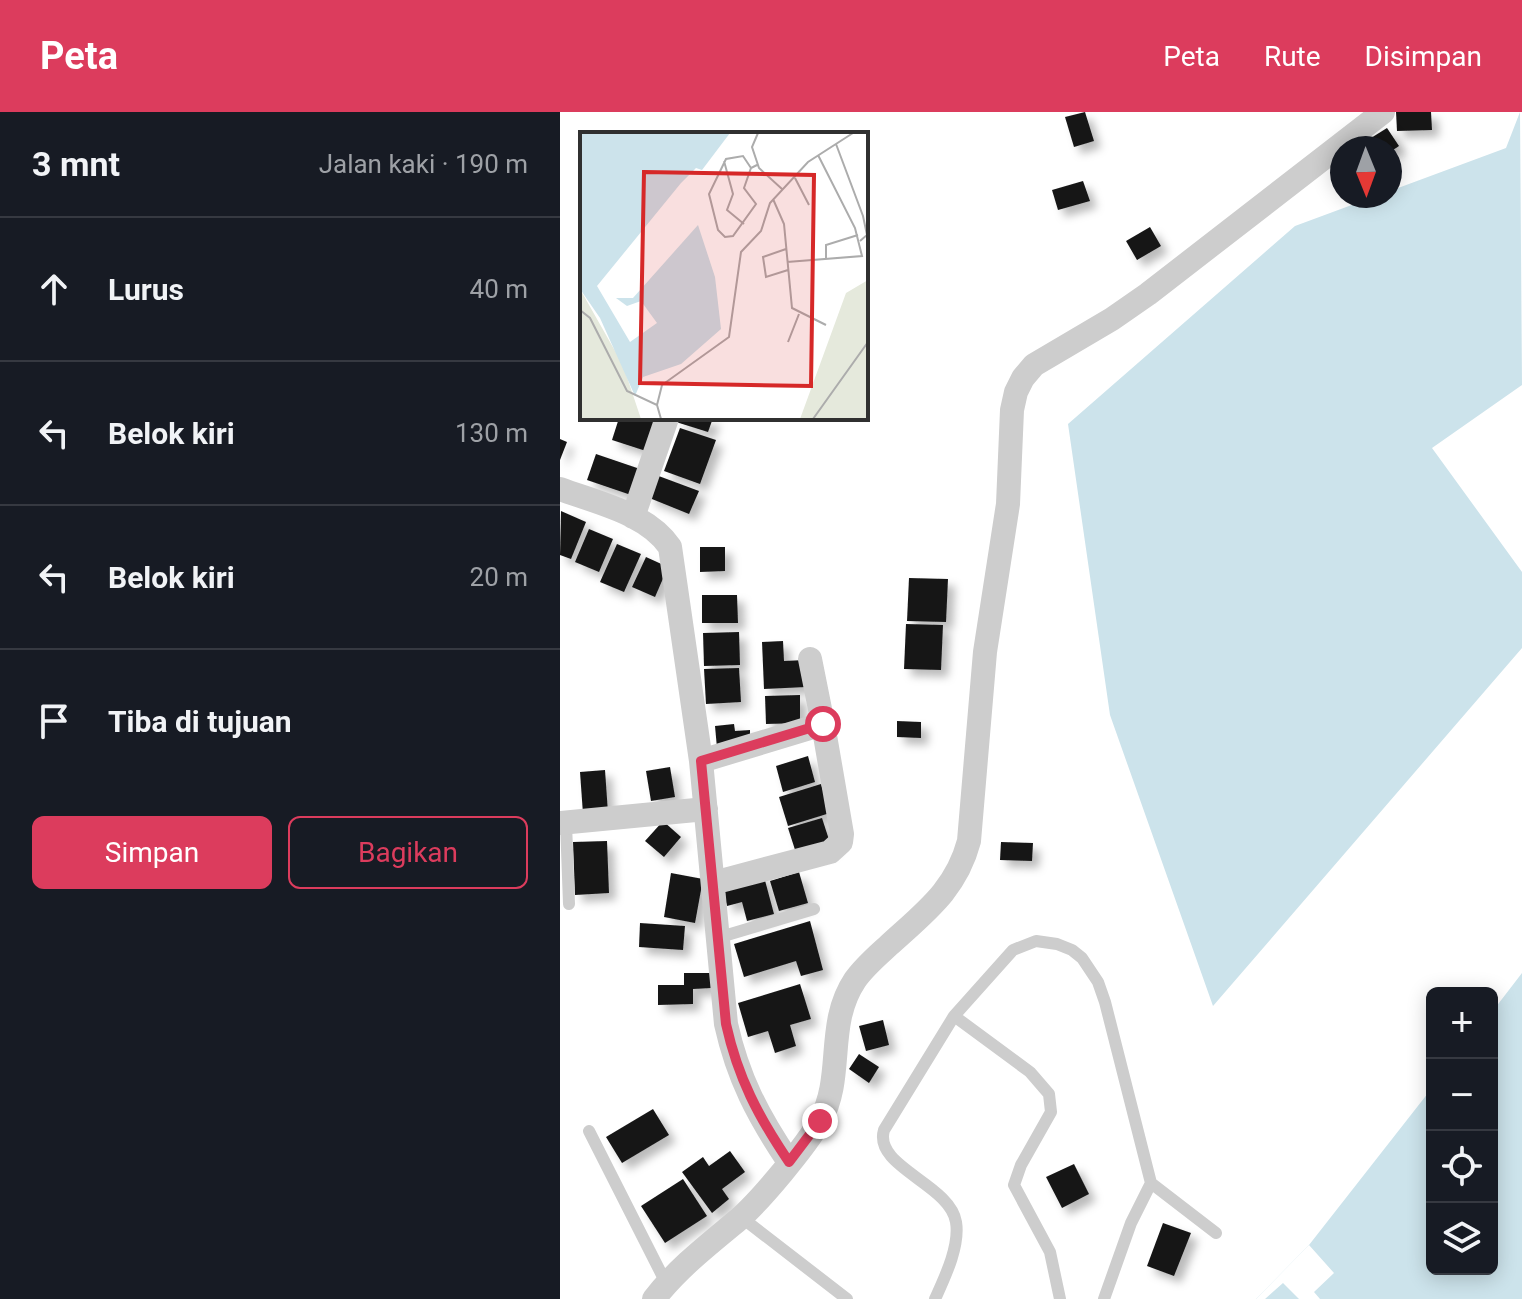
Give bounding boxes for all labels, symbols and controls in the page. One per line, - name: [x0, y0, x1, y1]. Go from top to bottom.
- text: Peta: [40, 34, 118, 78]
- text: Peta: [1163, 40, 1220, 73]
- text: Rute: [1264, 40, 1321, 73]
- text: Disimpan: [1365, 40, 1482, 73]
- inset map: [580, 132, 868, 420]
- north arrow: [1330, 136, 1402, 208]
- text: 3 mnt: [32, 144, 120, 184]
- text: Jalan kaki · 190 m: [319, 149, 528, 179]
- icon: ahead: [32, 267, 76, 311]
- text: Lurus: [108, 272, 184, 307]
- text: 40 m: [470, 274, 528, 304]
- icon: left: [32, 411, 76, 455]
- text: Belok kiri: [108, 416, 235, 451]
- text: 130 m: [455, 418, 528, 448]
- icon: left: [32, 555, 76, 599]
- text: Belok kiri: [108, 560, 235, 595]
- text: 20 m: [470, 562, 528, 592]
- icon: arrive: [32, 699, 76, 743]
- text: Tiba di tujuan: [108, 704, 292, 739]
- route start: [805, 706, 841, 742]
- button: Simpan: [32, 816, 272, 889]
- button: Bagikan: [288, 816, 528, 889]
- map controls: [1426, 987, 1498, 1275]
- button: +: [1426, 987, 1498, 1059]
- button: −: [1426, 1059, 1498, 1131]
- route end: [802, 1103, 838, 1139]
- button: locate: [1426, 1131, 1498, 1203]
- button: layers: [1426, 1203, 1498, 1275]

